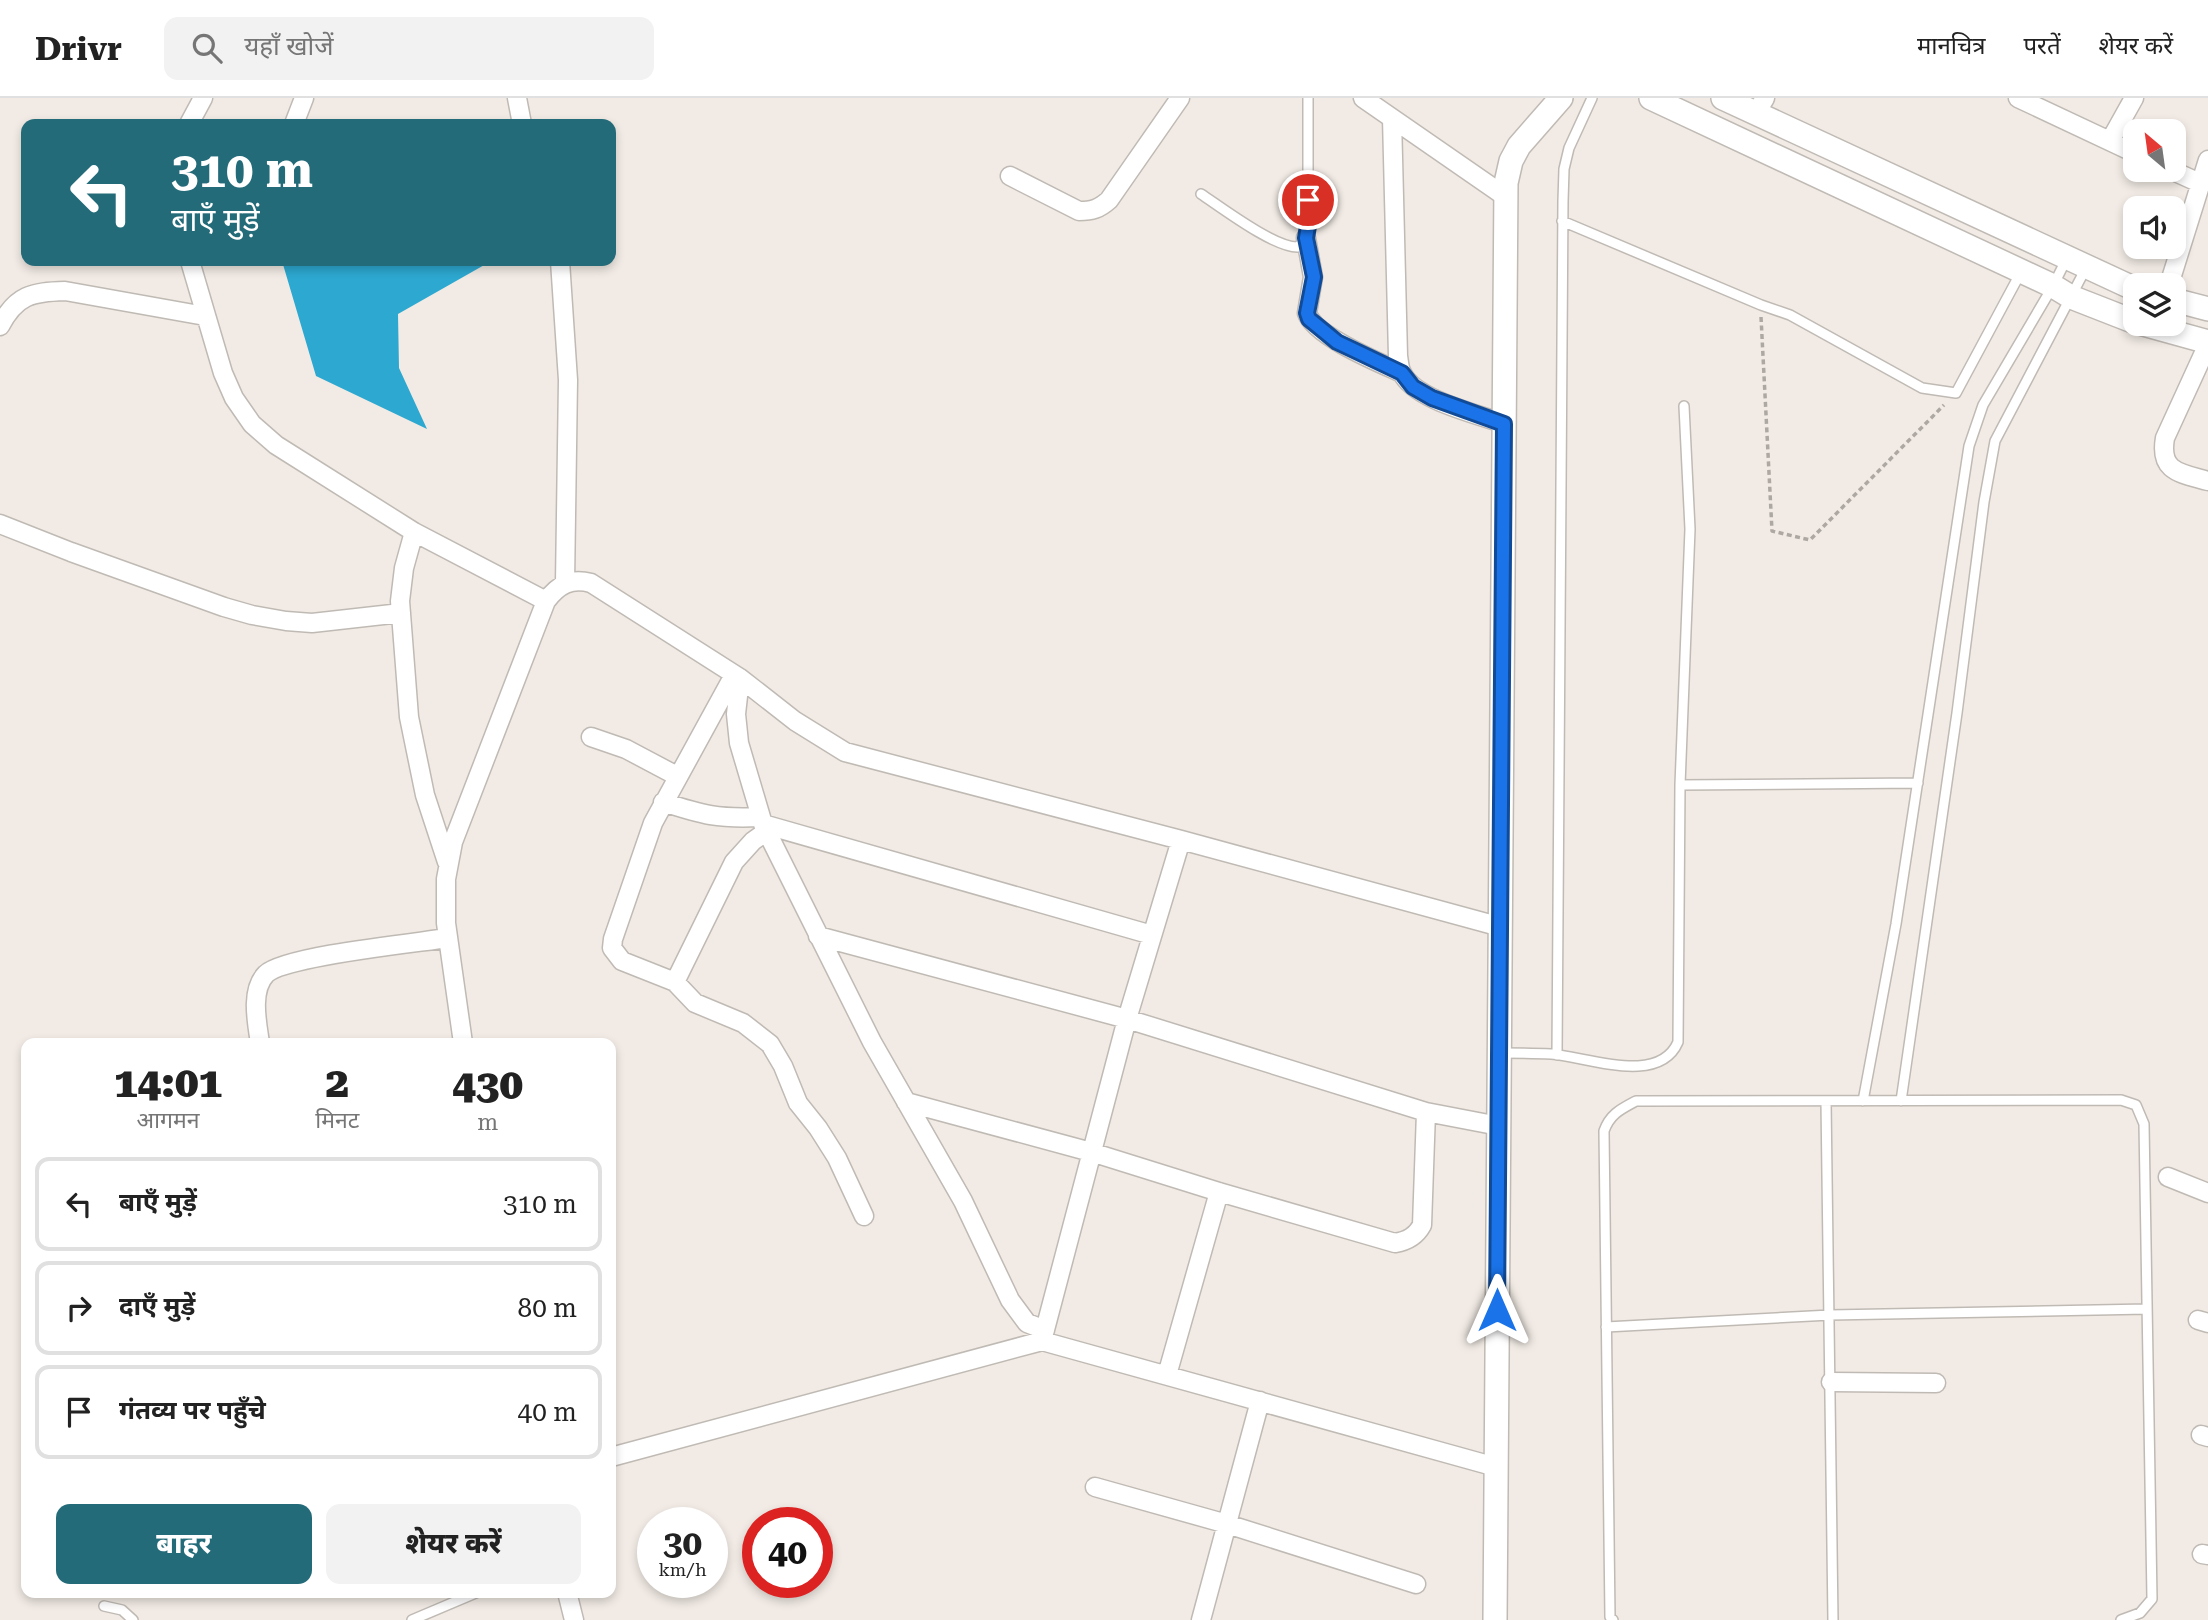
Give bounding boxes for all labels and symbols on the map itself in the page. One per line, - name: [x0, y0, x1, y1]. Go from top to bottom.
- north arrow: [2123, 119, 2186, 182]
- pin: [1278, 170, 1338, 230]
- position arrow: [1460, 1273, 1534, 1347]
- speed limit sign: 40: [742, 1507, 833, 1598]

